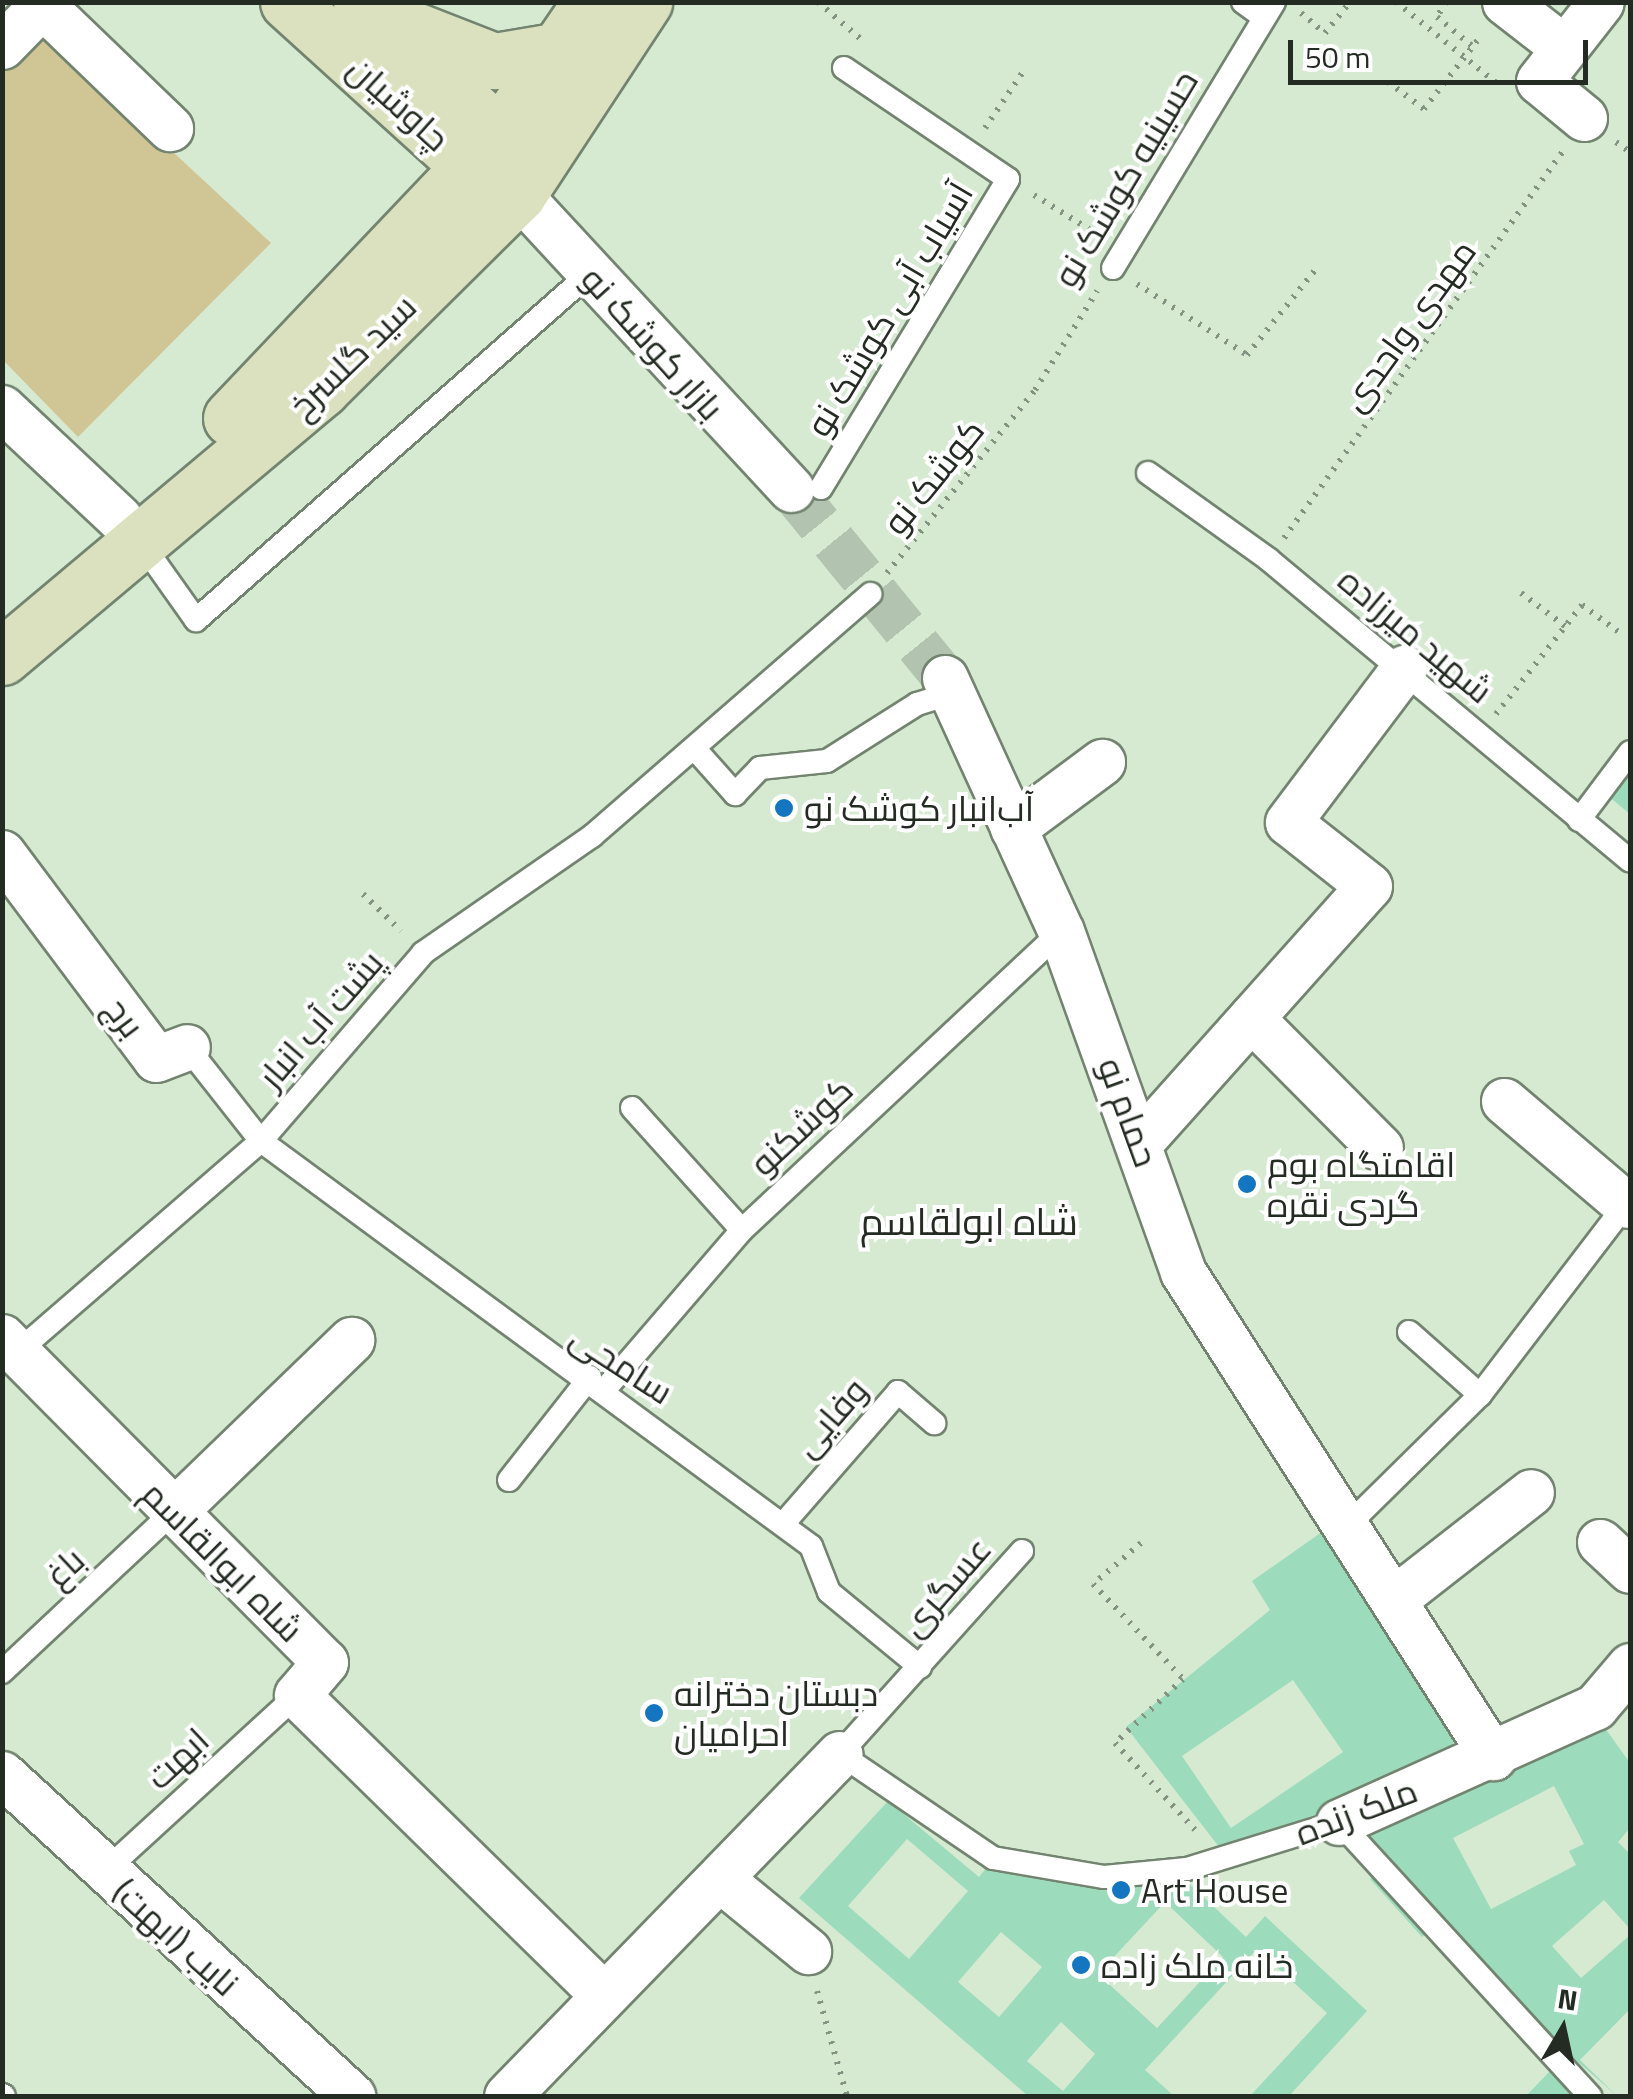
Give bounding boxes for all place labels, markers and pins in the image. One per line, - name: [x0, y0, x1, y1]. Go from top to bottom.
- place label: آب‌انبار کوشک نو: [804, 787, 1034, 829]
- marker: آب‌انبار کوشک نو: [773, 797, 795, 819]
- place label: اقامتگاه بوم گردی نقره: [1267, 1143, 1455, 1225]
- marker: اقامتگاه بوم گردی نقره: [1236, 1173, 1258, 1195]
- place label: دبستان دخترانه احرامیان: [674, 1672, 878, 1754]
- marker: دبستان دخترانه احرامیان: [643, 1702, 665, 1724]
- place label: Art House: [1141, 1869, 1288, 1911]
- marker: Art House: [1110, 1879, 1132, 1901]
- place label: خانه ملک زاده: [1101, 1944, 1293, 1986]
- marker: خانه ملک زاده: [1070, 1954, 1092, 1976]

